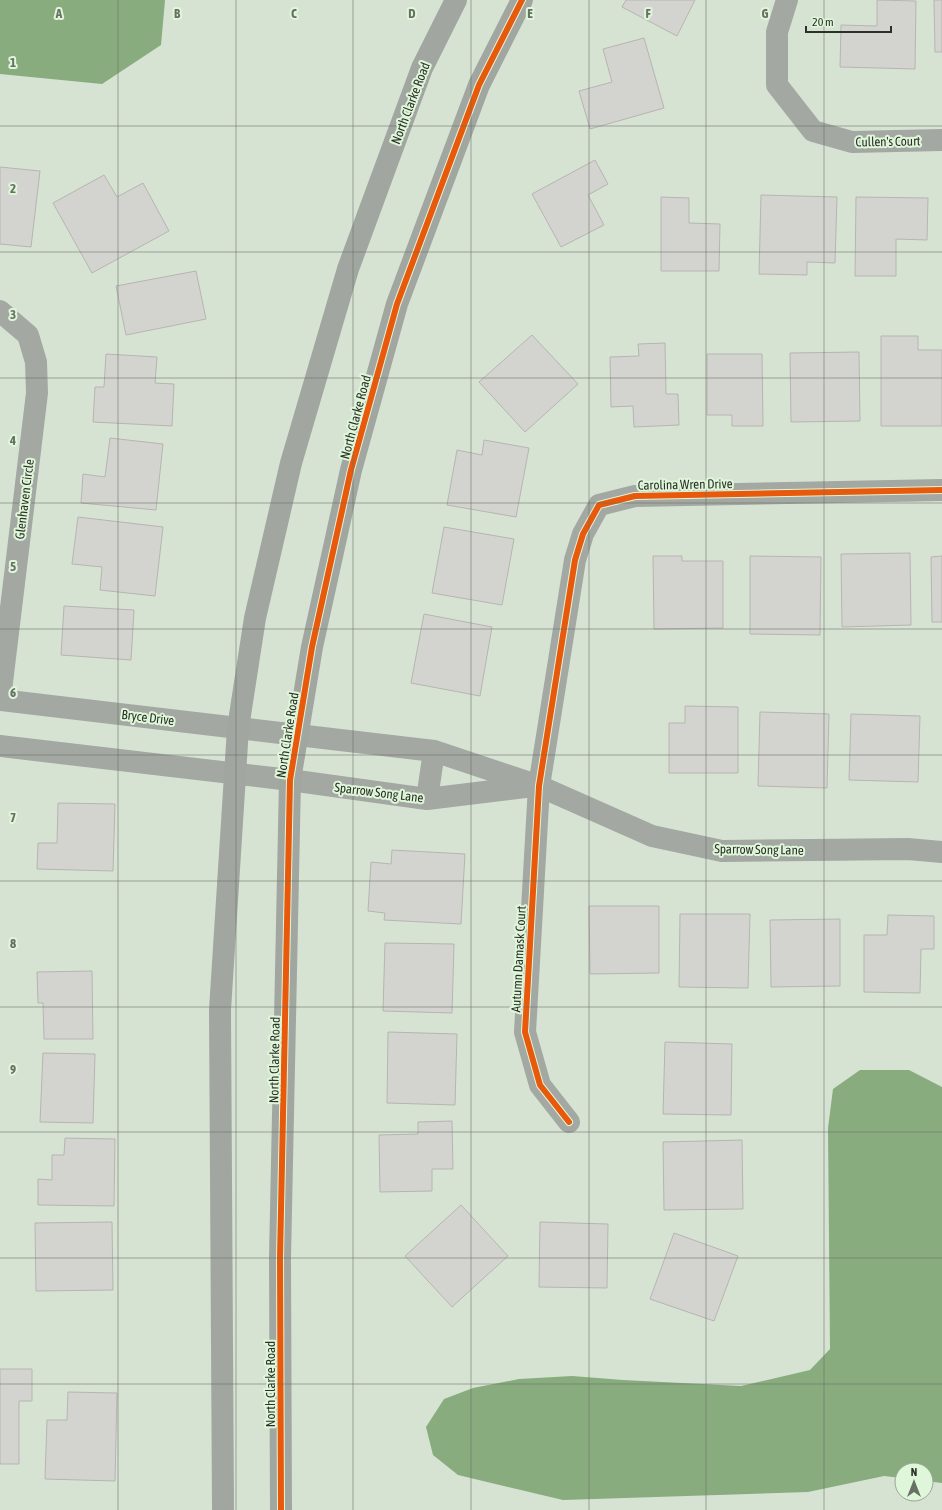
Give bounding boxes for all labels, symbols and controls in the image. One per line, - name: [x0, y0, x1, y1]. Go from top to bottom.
- text: A: [55, 6, 63, 21]
- text: B: [174, 6, 181, 21]
- text: C: [291, 6, 297, 21]
- text: D: [408, 6, 416, 21]
- text: E: [527, 6, 533, 21]
- text: F: [645, 6, 651, 21]
- text: G: [762, 6, 769, 21]
- scale bar: [806, 8, 891, 34]
- text: 20 m: [812, 15, 834, 29]
- text: 1: [10, 55, 16, 70]
- street label: North Clarke Road: [388, 60, 433, 146]
- street label: Cullen's Court: [855, 133, 921, 150]
- text: 2: [10, 181, 16, 196]
- text: 3: [10, 307, 16, 322]
- street label: North Clarke Road: [337, 373, 374, 461]
- text: 4: [9, 433, 16, 448]
- street label: Glenhaven Circle: [12, 458, 37, 540]
- street label: Carolina Wren Drive: [637, 476, 733, 493]
- text: 5: [10, 559, 16, 574]
- text: 6: [10, 685, 16, 700]
- street label: North Clarke Road: [273, 691, 302, 779]
- street label: Bryce Drive: [121, 707, 175, 728]
- street label: Sparrow Song Lane: [334, 780, 424, 805]
- text: 7: [10, 810, 16, 825]
- street label: Sparrow Song Lane: [714, 841, 804, 858]
- street label: Autumn Damask Court: [508, 905, 529, 1013]
- text: 8: [10, 936, 16, 951]
- street label: North Clarke Road: [266, 1017, 283, 1103]
- text: 9: [10, 1062, 16, 1077]
- street label: North Clarke Road: [263, 1341, 278, 1427]
- north arrow: [894, 1462, 934, 1502]
- text: N: [911, 1466, 917, 1478]

